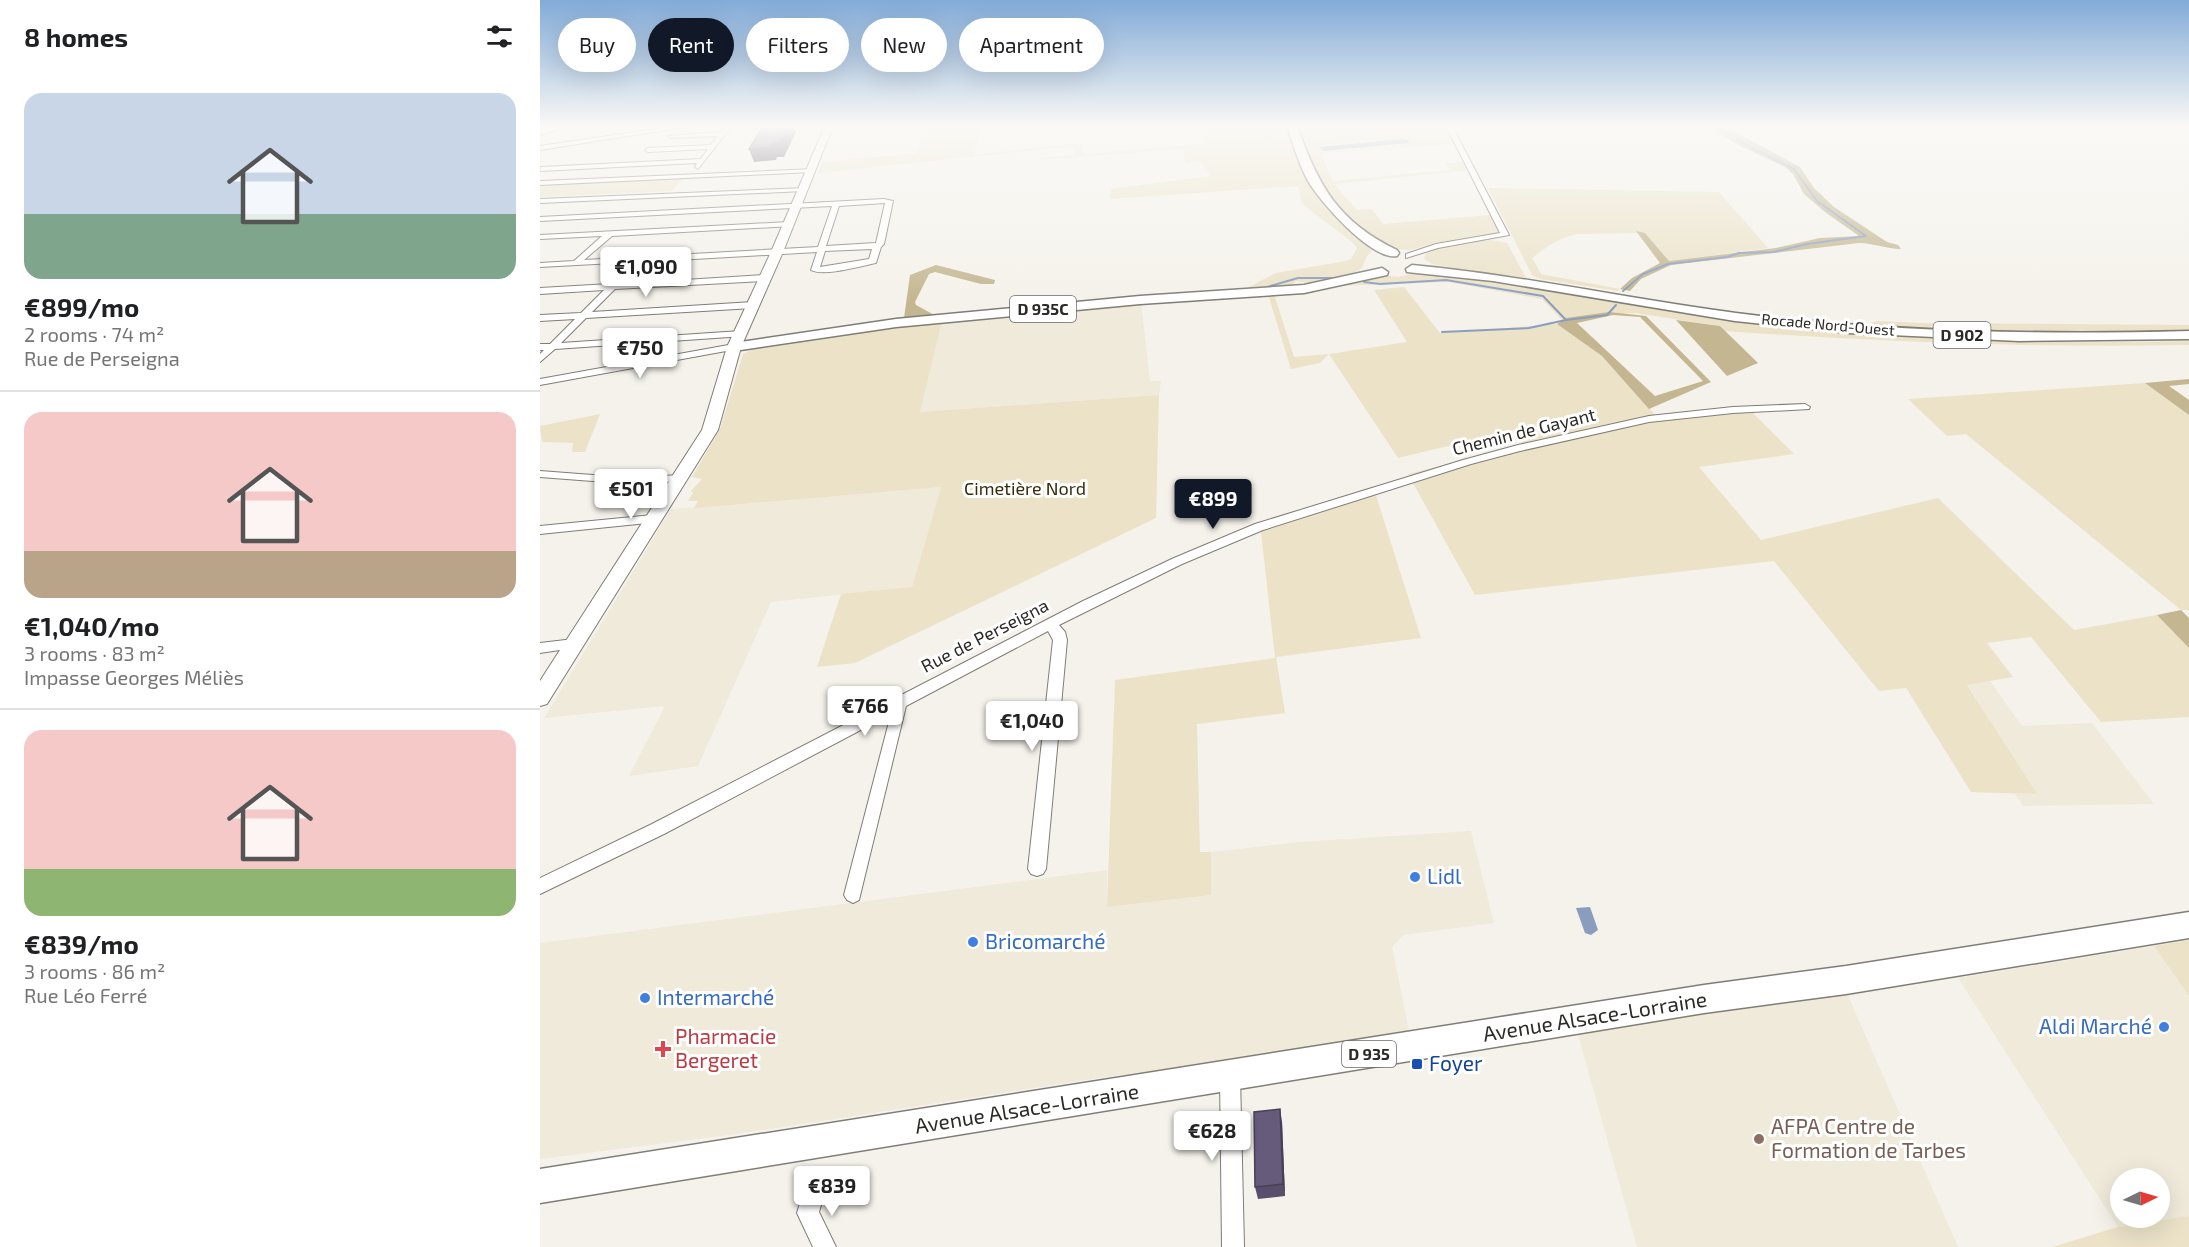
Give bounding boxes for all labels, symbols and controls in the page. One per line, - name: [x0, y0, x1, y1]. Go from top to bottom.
- chip: Buy: [558, 18, 636, 72]
- chip: Rent: [648, 18, 734, 72]
- chip: Filters: [746, 18, 849, 72]
- chip: New: [861, 18, 947, 72]
- chip: Apartment: [959, 18, 1104, 72]
- icon: filters: [483, 20, 516, 53]
- text: 8 homes: [24, 21, 128, 52]
- icon: home: [216, 132, 324, 240]
- pin: €1,090: [597, 247, 695, 298]
- text: €1,090: [614, 254, 678, 278]
- text: €899/mo: [24, 291, 139, 322]
- road number: D 935C: [1010, 296, 1076, 322]
- street label: Rocade Nord-Ouest: [1761, 309, 1896, 339]
- text: 2 rooms · 74 m²: [24, 322, 164, 346]
- road number: D 902: [1934, 322, 1990, 348]
- pin: €750: [604, 328, 676, 379]
- text: €750: [616, 335, 664, 359]
- text: Rue de Perseigna: [24, 346, 180, 370]
- street label: Chemin de Gayant: [1450, 403, 1598, 459]
- icon: home: [216, 451, 324, 559]
- pin: €501: [595, 469, 667, 520]
- text: €501: [608, 476, 654, 500]
- park label: Cimetière Nord: [964, 477, 1086, 499]
- pin: €899: [1177, 479, 1249, 530]
- text: €899: [1189, 486, 1237, 510]
- street label: Rue de Perseigna: [917, 594, 1052, 677]
- text: €1,040/mo: [24, 610, 159, 641]
- text: 3 rooms · 83 m²: [24, 641, 165, 665]
- text: Impasse Georges Méliès: [24, 665, 244, 689]
- pin: €766: [829, 686, 901, 737]
- text: €766: [842, 693, 889, 717]
- pin: €1,040: [983, 701, 1081, 752]
- text: €1,040: [1000, 708, 1064, 732]
- icon: home: [216, 769, 324, 877]
- place label: Lidl: [1427, 863, 1462, 888]
- marker: Lidl: [1408, 870, 1422, 884]
- text: €839/mo: [24, 928, 139, 959]
- place label: Bricomarché: [985, 928, 1106, 953]
- marker: Bricomarché: [966, 935, 980, 949]
- text: 3 rooms · 86 m²: [24, 959, 165, 983]
- text: Rue Léo Ferré: [24, 983, 147, 1007]
- place label: Intermarché: [657, 984, 774, 1009]
- street label: Avenue Alsace-Lorraine: [1481, 985, 1709, 1046]
- marker: Intermarché: [638, 991, 652, 1005]
- place label: Aldi Marché: [2039, 1013, 2152, 1038]
- marker: Aldi Marché: [2157, 1020, 2171, 1034]
- place label: Pharmacie Bergeret: [675, 1023, 776, 1072]
- road number: D 935: [1342, 1041, 1396, 1067]
- marker: Pharmacie Bergeret: [656, 1042, 670, 1056]
- place label: Foyer: [1429, 1050, 1483, 1075]
- marker: Foyer: [1410, 1057, 1424, 1071]
- street label: Avenue Alsace-Lorraine: [913, 1077, 1141, 1138]
- pin: €628: [1176, 1111, 1248, 1162]
- place label: AFPA Centre de Formation de Tarbes: [1771, 1113, 1966, 1162]
- text: €628: [1188, 1118, 1236, 1142]
- marker: AFPA Centre de Formation de Tarbes: [1752, 1132, 1766, 1146]
- pin: €839: [796, 1166, 868, 1217]
- north arrow: [2110, 1168, 2170, 1228]
- map controls: [2110, 1168, 2170, 1228]
- text: €839: [808, 1173, 856, 1197]

